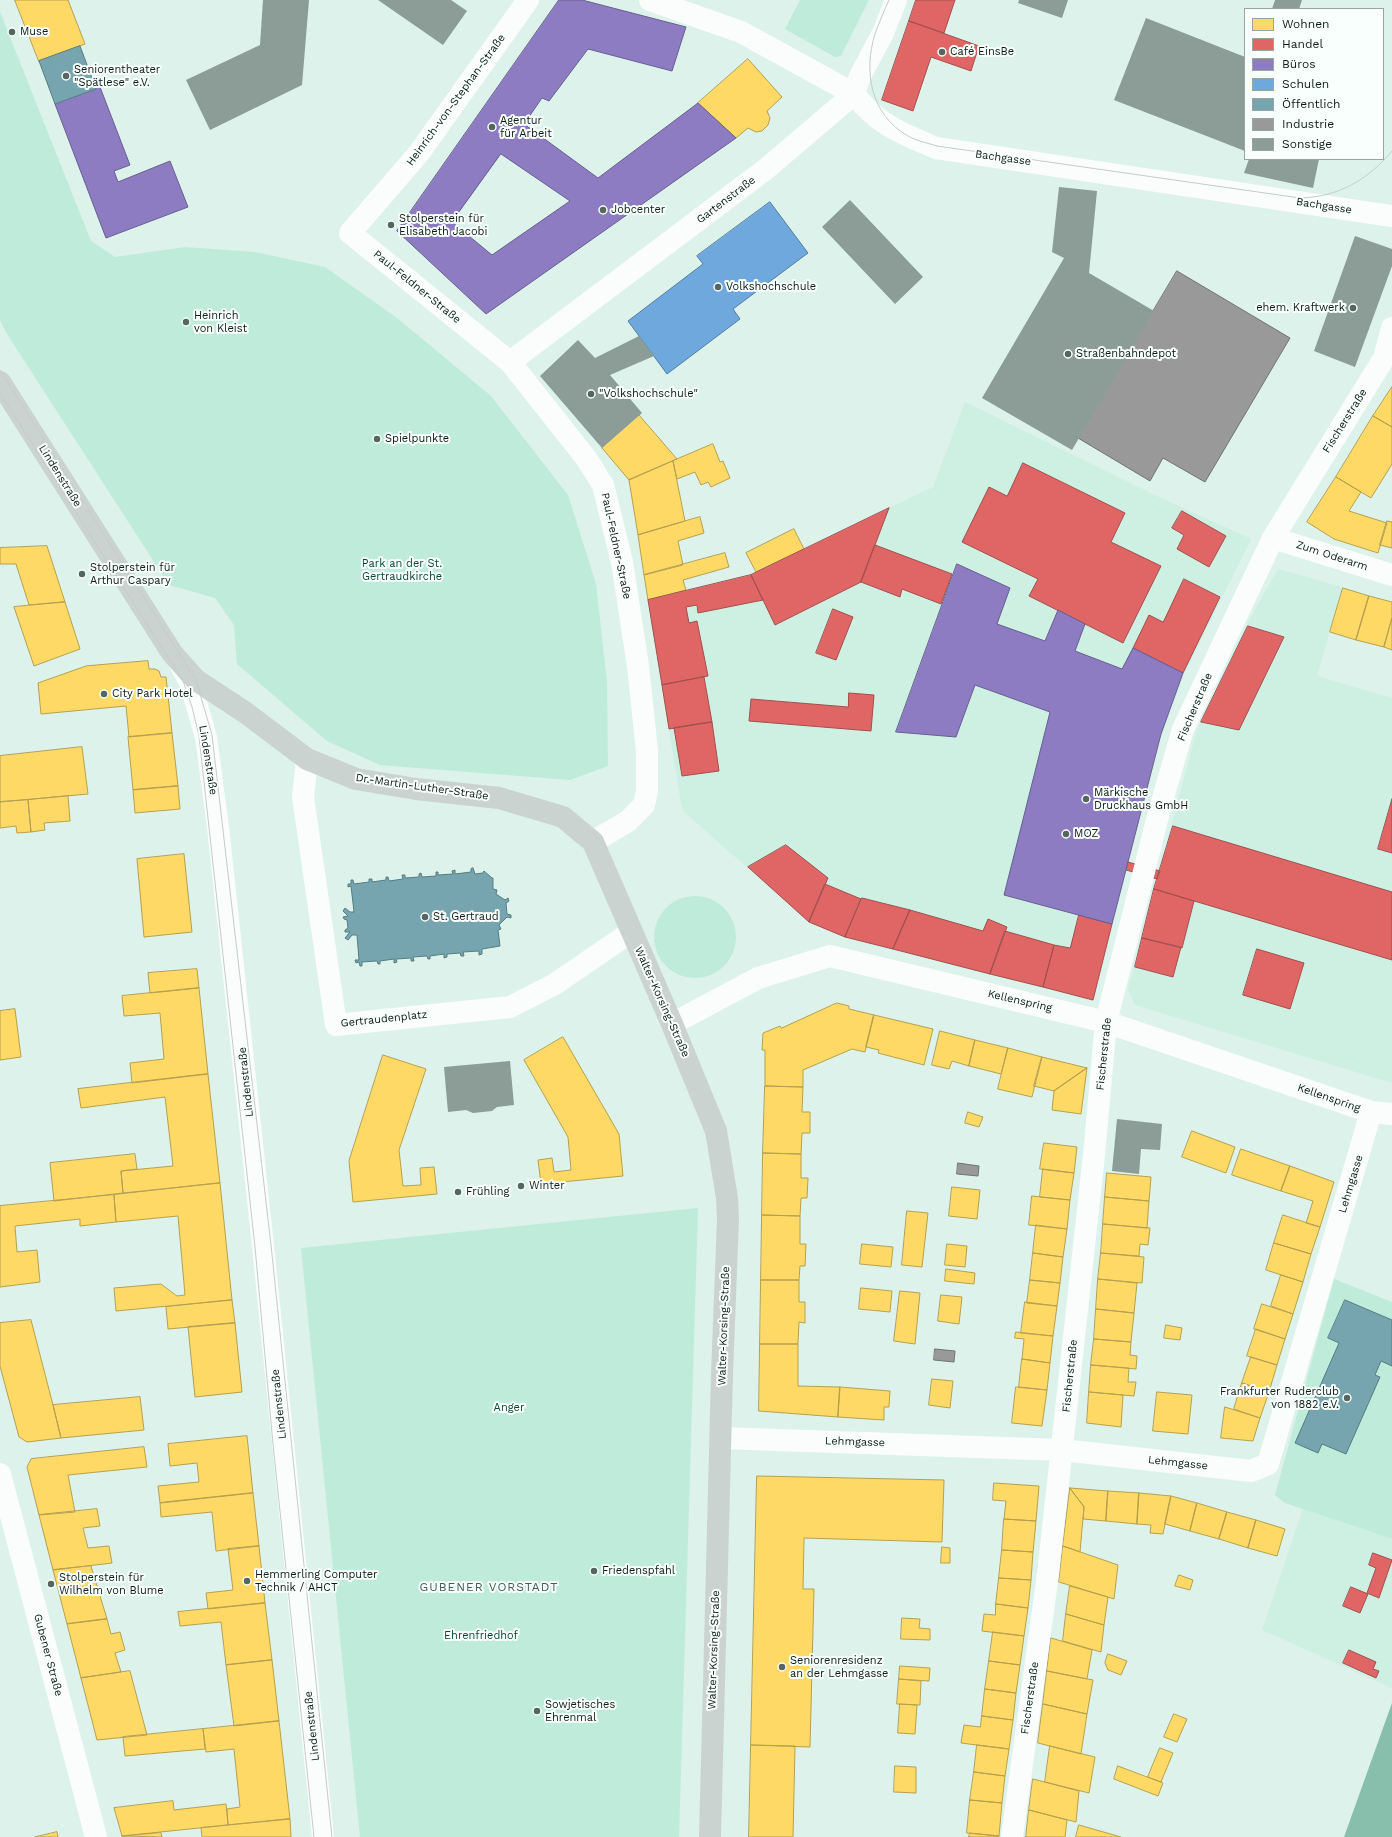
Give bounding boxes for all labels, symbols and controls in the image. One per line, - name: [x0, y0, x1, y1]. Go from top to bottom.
- legend: [1244, 8, 1384, 160]
- text: Wohnen: [1282, 17, 1330, 31]
- place label: Muse: [20, 25, 48, 39]
- marker: Muse: [7, 27, 17, 37]
- street label: Heinrich-von-Stephan-Straße: [404, 32, 508, 168]
- text: Handel: [1282, 37, 1323, 51]
- place label: Café EinsBe: [950, 45, 1014, 59]
- marker: Café EinsBe: [937, 47, 947, 57]
- text: Büros: [1282, 57, 1315, 71]
- place label: Seniorentheater "Spätlese" e.V.: [74, 63, 160, 89]
- marker: Seniorentheater "Spätlese" e.V.: [61, 71, 71, 81]
- text: Schulen: [1282, 77, 1329, 91]
- text: Öffentlich: [1282, 97, 1341, 111]
- place label: Agentur für Arbeit: [500, 114, 552, 140]
- text: Industrie: [1282, 117, 1334, 131]
- marker: Agentur für Arbeit: [487, 122, 497, 132]
- text: Sonstige: [1282, 137, 1332, 151]
- street label: Bachgasse: [974, 148, 1032, 168]
- street label: Gartenstraße: [694, 174, 758, 226]
- street label: Bachgasse: [1295, 195, 1353, 217]
- place label: Jobcenter: [611, 203, 665, 217]
- marker: Jobcenter: [598, 205, 608, 215]
- place label: Stolperstein für Elisabeth Jacobi: [399, 212, 487, 238]
- marker: Stolperstein für Elisabeth Jacobi: [386, 220, 396, 230]
- street label: Paul-Feldner-Straße: [371, 248, 463, 326]
- place label: Volkshochschule: [726, 280, 816, 294]
- marker: Volkshochschule: [713, 282, 723, 292]
- place label: ehem. Kraftwerk: [1256, 301, 1345, 315]
- marker: ehem. Kraftwerk: [1348, 303, 1358, 313]
- place label: Heinrich von Kleist: [194, 309, 247, 335]
- marker: Heinrich von Kleist: [181, 317, 191, 327]
- place label: Straßenbahndepot: [1076, 347, 1176, 361]
- marker: Straßenbahndepot: [1063, 349, 1073, 359]
- place label: "Volkshochschule": [599, 387, 698, 401]
- street label: Fischerstraße: [1320, 387, 1370, 455]
- marker: "Volkshochschule": [586, 389, 596, 399]
- place label: Spielpunkte: [385, 432, 449, 446]
- marker: Spielpunkte: [372, 434, 382, 444]
- street label: Lindenstraße: [36, 443, 84, 509]
- street label: Paul-Feldner-Straße: [598, 492, 634, 600]
- street label: Zum Oderarm: [1294, 538, 1370, 574]
- park label: Park an der St. Gertraudkirche: [362, 557, 442, 583]
- place label: Stolperstein für Arthur Caspary: [90, 561, 175, 587]
- marker: Stolperstein für Arthur Caspary: [77, 569, 87, 579]
- street label: Fischerstraße: [1175, 671, 1215, 743]
- place label: City Park Hotel: [112, 687, 193, 701]
- marker: City Park Hotel: [99, 689, 109, 699]
- street label: Lindenstraße: [196, 724, 220, 796]
- street label: Dr.-Martin-Luther-Straße: [355, 771, 489, 803]
- place label: Märkische Druckhaus GmbH: [1094, 786, 1188, 812]
- marker: Märkische Druckhaus GmbH: [1081, 794, 1091, 804]
- place label: MOZ: [1074, 827, 1098, 841]
- marker: MOZ: [1061, 829, 1071, 839]
- place label: St. Gertraud: [433, 910, 499, 924]
- marker: St. Gertraud: [420, 912, 430, 922]
- street label: Walter-Korsing-Straße: [632, 945, 692, 1059]
- street label: Kellenspring: [986, 987, 1054, 1015]
- street label: Gertraudenplatz: [340, 1008, 428, 1030]
- street label: Fischerstraße: [1094, 1017, 1114, 1091]
- street label: Lindenstraße: [236, 1046, 256, 1118]
- street label: Kellenspring: [1296, 1081, 1362, 1115]
- street label: Lehmgasse: [1336, 1153, 1366, 1215]
- place label: Winter: [529, 1179, 565, 1193]
- marker: Winter: [516, 1181, 526, 1191]
- place label: Frühling: [466, 1185, 509, 1199]
- marker: Frühling: [453, 1187, 463, 1197]
- street label: Walter-Korsing-Straße: [715, 1266, 733, 1386]
- street label: Fischerstraße: [1060, 1339, 1080, 1413]
- street label: Lindenstraße: [269, 1368, 289, 1440]
- place label: Frankfurter Ruderclub von 1882 e.V.: [1220, 1385, 1339, 1411]
- marker: Frankfurter Ruderclub von 1882 e.V.: [1342, 1393, 1352, 1403]
- park label: Anger: [494, 1401, 524, 1415]
- street label: Lehmgasse: [825, 1434, 885, 1450]
- street label: Lehmgasse: [1147, 1453, 1209, 1473]
- place label: Friedenspfahl: [602, 1564, 675, 1578]
- marker: Friedenspfahl: [589, 1566, 599, 1576]
- place label: Hemmerling Computer Technik / AHCT: [255, 1568, 378, 1594]
- place label: Stolperstein für Wilhelm von Blume: [59, 1571, 164, 1597]
- marker: Hemmerling Computer Technik / AHCT: [242, 1576, 252, 1586]
- marker: Stolperstein für Wilhelm von Blume: [46, 1579, 56, 1589]
- district label: GUBENER VORSTADT: [420, 1580, 558, 1594]
- street label: Walter-Korsing-Straße: [705, 1590, 723, 1710]
- street label: Gubener Straße: [31, 1612, 65, 1698]
- park label: Ehrenfriedhof: [444, 1629, 518, 1643]
- place label: Seniorenresidenz an der Lehmgasse: [790, 1654, 888, 1680]
- street label: Fischerstraße: [1018, 1661, 1042, 1735]
- marker: Seniorenresidenz an der Lehmgasse: [777, 1662, 787, 1672]
- street label: Lindenstraße: [302, 1690, 322, 1762]
- place label: Sowjetisches Ehrenmal: [545, 1698, 615, 1724]
- marker: Sowjetisches Ehrenmal: [532, 1706, 542, 1716]

